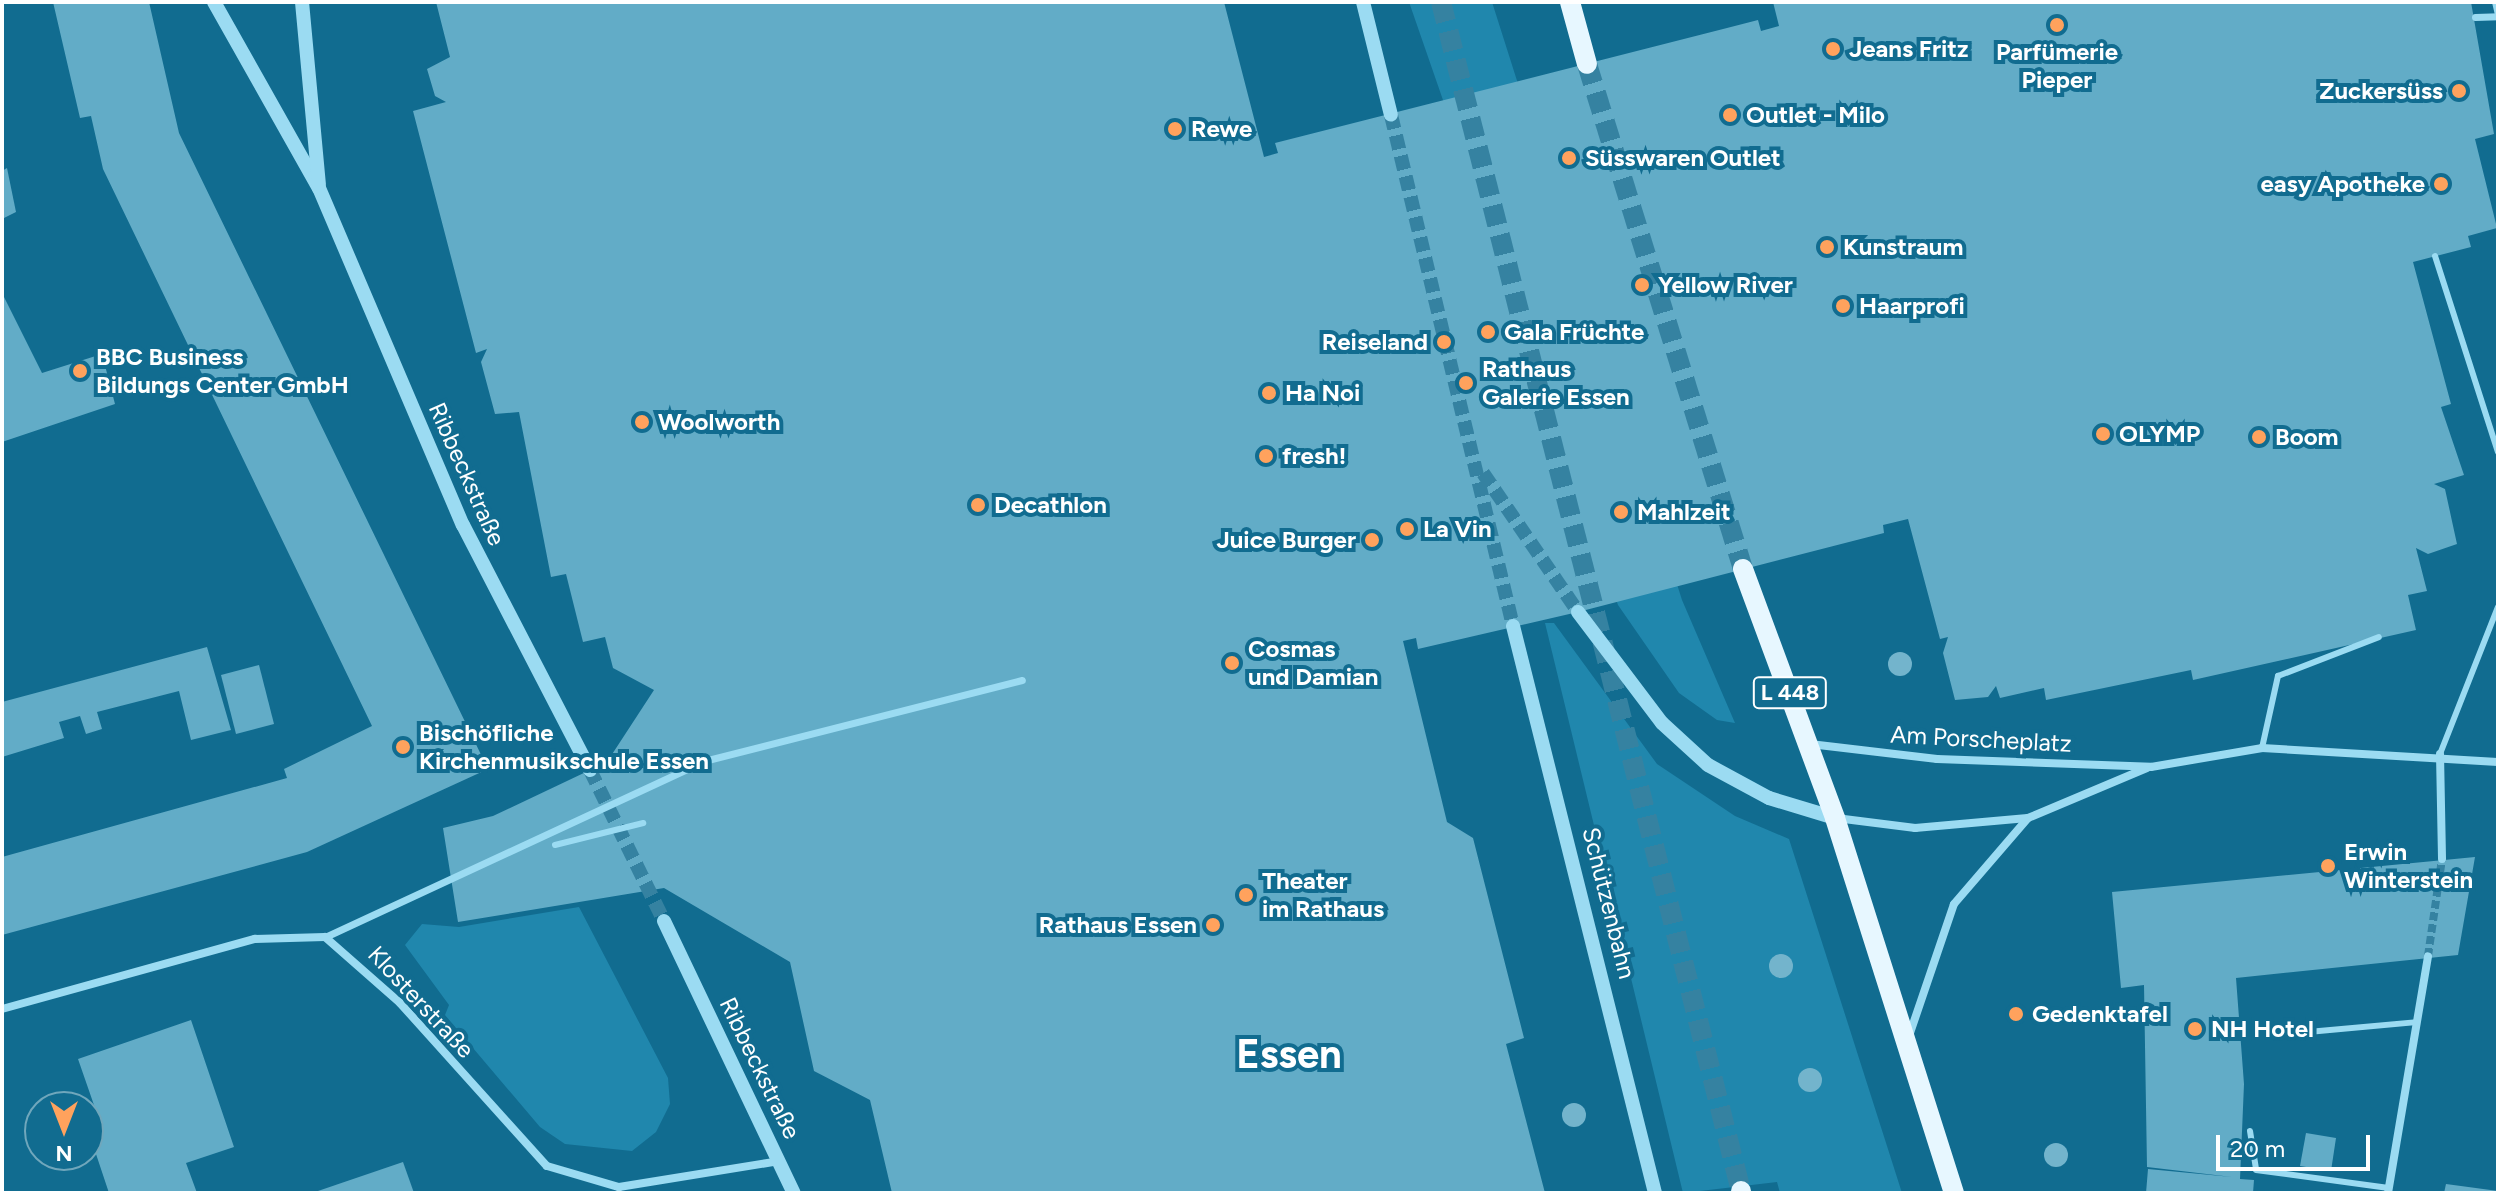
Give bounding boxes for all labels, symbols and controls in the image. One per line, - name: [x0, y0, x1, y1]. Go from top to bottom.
- marker: Parfümerie Pieper: [2048, 16, 2066, 34]
- place label: Jeans Fritz: [1849, 35, 1968, 63]
- place label: Parfümerie Pieper: [1996, 38, 2118, 94]
- marker: Jeans Fritz: [1824, 40, 1842, 58]
- place label: Zuckersüss: [2319, 77, 2443, 105]
- marker: Zuckersüss: [2450, 82, 2468, 100]
- place label: Outlet - Milo: [1746, 101, 1885, 129]
- marker: Outlet - Milo: [1721, 106, 1739, 124]
- place label: Rewe: [1191, 115, 1252, 143]
- marker: Rewe: [1166, 120, 1184, 138]
- place label: Süsswaren Outlet: [1585, 144, 1781, 172]
- marker: Süsswaren Outlet: [1560, 149, 1578, 167]
- place label: easy Apotheke: [2260, 170, 2425, 198]
- marker: easy Apotheke: [2432, 175, 2450, 193]
- place label: Kunstraum: [1843, 233, 1963, 261]
- marker: Kunstraum: [1818, 238, 1836, 256]
- place label: Yellow River: [1658, 271, 1793, 299]
- marker: Yellow River: [1633, 276, 1651, 294]
- place label: Haarprofi: [1859, 292, 1965, 320]
- marker: Haarprofi: [1834, 297, 1852, 315]
- place label: Gala Früchte: [1504, 318, 1644, 346]
- marker: Gala Früchte: [1479, 323, 1497, 341]
- place label: Reiseland: [1322, 328, 1428, 356]
- marker: Reiseland: [1435, 333, 1453, 351]
- place label: BBC Business Bildungs Center GmbH: [96, 343, 349, 399]
- place label: Rathaus Galerie Essen: [1482, 355, 1630, 411]
- marker: BBC Business Bildungs Center GmbH: [71, 362, 89, 380]
- marker: Rathaus Galerie Essen: [1457, 374, 1475, 392]
- place label: Ha Noi: [1285, 379, 1360, 407]
- marker: Ha Noi: [1260, 384, 1278, 402]
- street label: Ribbeckstraße: [423, 398, 511, 550]
- place label: Woolworth: [658, 408, 780, 436]
- marker: Woolworth: [633, 413, 651, 431]
- place label: OLYMP: [2119, 420, 2200, 448]
- place label: Boom: [2275, 423, 2339, 451]
- marker: OLYMP: [2094, 425, 2112, 443]
- marker: Boom: [2250, 428, 2268, 446]
- place label: fresh!: [1282, 442, 1346, 470]
- marker: fresh!: [1257, 447, 1275, 465]
- place label: Decathlon: [994, 491, 1107, 519]
- marker: Decathlon: [969, 496, 987, 514]
- place label: Mahlzeit: [1637, 498, 1731, 526]
- marker: Mahlzeit: [1612, 503, 1630, 521]
- place label: La Vin: [1423, 515, 1492, 543]
- marker: La Vin: [1398, 520, 1416, 538]
- place label: Juice Burger: [1216, 526, 1356, 554]
- marker: Juice Burger: [1363, 531, 1381, 549]
- place label: Cosmas und Damian: [1248, 635, 1378, 691]
- marker: Cosmas und Damian: [1223, 654, 1241, 672]
- road number: L 448: [1752, 675, 1828, 711]
- place label: Bischöfliche Kirchenmusikschule Essen: [419, 719, 709, 775]
- street label: Am Porscheplatz: [1890, 720, 2072, 758]
- marker: Bischöfliche Kirchenmusikschule Essen: [394, 738, 412, 756]
- street label: Schützenbahn: [1576, 824, 1642, 982]
- place label: Erwin Winterstein: [2344, 838, 2473, 894]
- marker: Erwin Winterstein: [2319, 857, 2337, 875]
- place label: Theater im Rathaus: [1262, 867, 1384, 923]
- marker: Theater im Rathaus: [1237, 886, 1255, 904]
- place label: Rathaus Essen: [1039, 911, 1197, 939]
- marker: Rathaus Essen: [1204, 916, 1222, 934]
- street label: Klosterstraße: [362, 940, 480, 1064]
- street label: Ribbeckstraße: [713, 993, 807, 1143]
- place label: Gedenktafel: [2032, 1000, 2168, 1028]
- marker: Gedenktafel: [2007, 1005, 2025, 1023]
- place label: NH Hotel: [2211, 1015, 2314, 1043]
- marker: NH Hotel: [2186, 1020, 2204, 1038]
- district label: Essen: [1236, 1030, 1342, 1078]
- north arrow: [24, 1091, 104, 1171]
- scale bar: [2220, 1119, 2374, 1169]
- text: 20 m: [2230, 1134, 2285, 1163]
- text: N: [56, 1140, 73, 1167]

